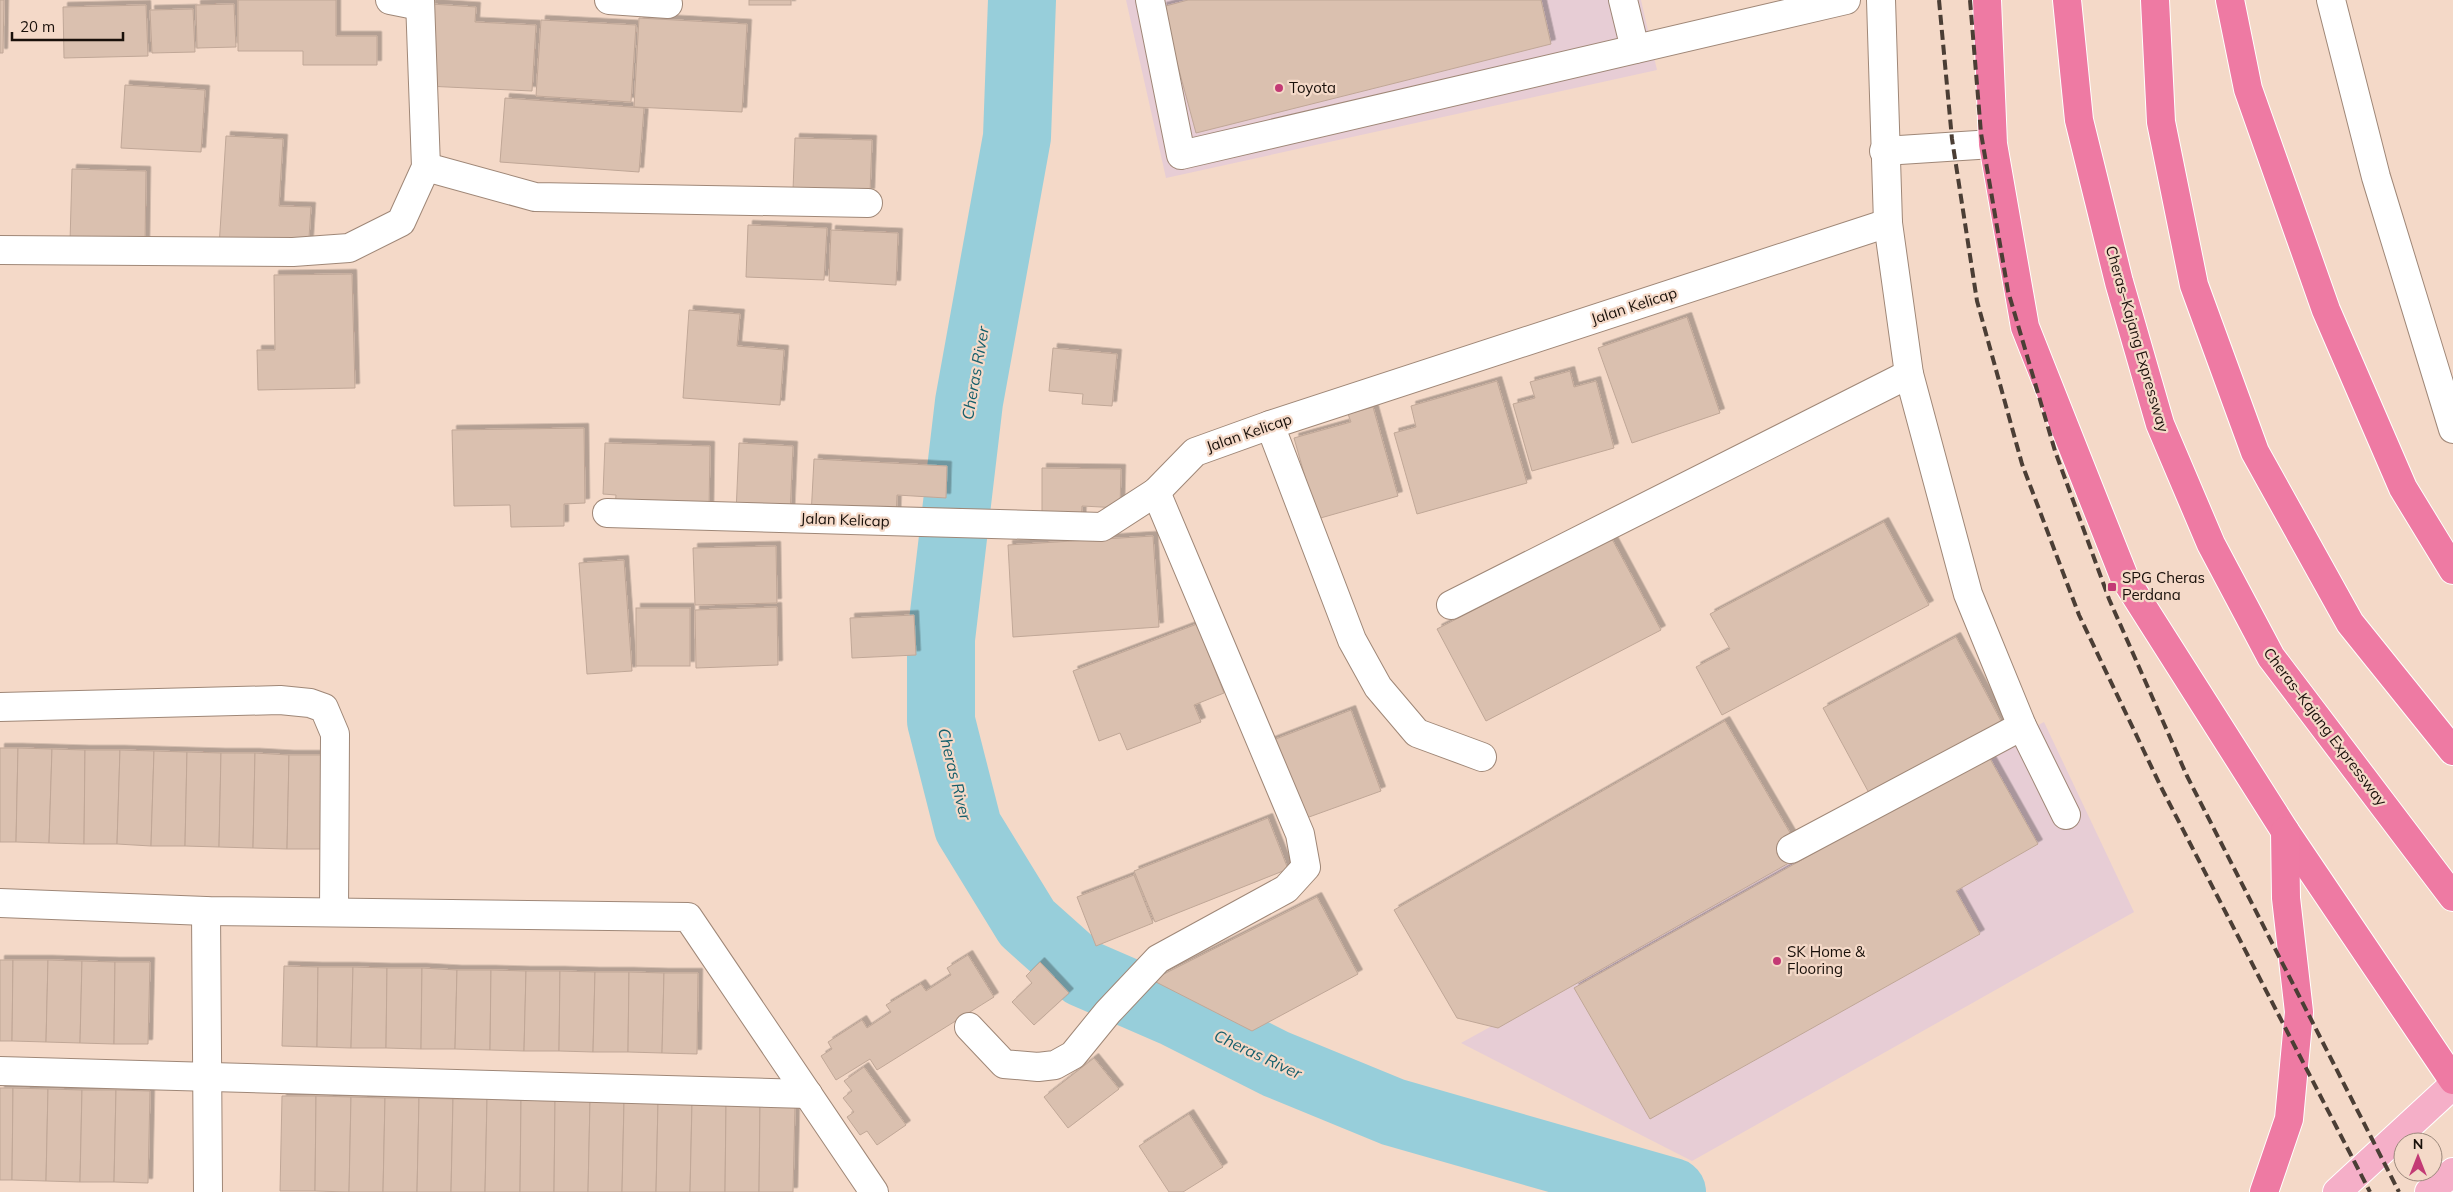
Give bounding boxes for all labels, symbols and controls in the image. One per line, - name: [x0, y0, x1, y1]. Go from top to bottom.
- scale bar: [12, 10, 124, 42]
- text: 20 m: [20, 17, 55, 36]
- place label: Toyota: [1289, 78, 1336, 97]
- marker: Toyota: [1273, 82, 1285, 94]
- street label: Cheras–Kajang Expressway: [2102, 243, 2173, 434]
- street label: Jalan Kelicap: [1588, 283, 1679, 328]
- water label: Cheras River: [957, 324, 993, 421]
- street label: Jalan Kelicap: [1204, 409, 1294, 456]
- street label: Jalan Kelicap: [800, 508, 890, 531]
- place label: SPG Cheras Perdana: [2122, 568, 2205, 604]
- marker: SPG Cheras Perdana: [2106, 581, 2118, 593]
- street label: Cheras–Kajang Expressway: [2260, 644, 2391, 810]
- water label: Cheras River: [934, 726, 976, 823]
- place label: SK Home & Flooring: [1787, 942, 1866, 978]
- marker: SK Home & Flooring: [1771, 955, 1783, 967]
- water label: Cheras River: [1211, 1025, 1306, 1083]
- north arrow: [2393, 1132, 2443, 1182]
- text: N: [2413, 1135, 2423, 1153]

